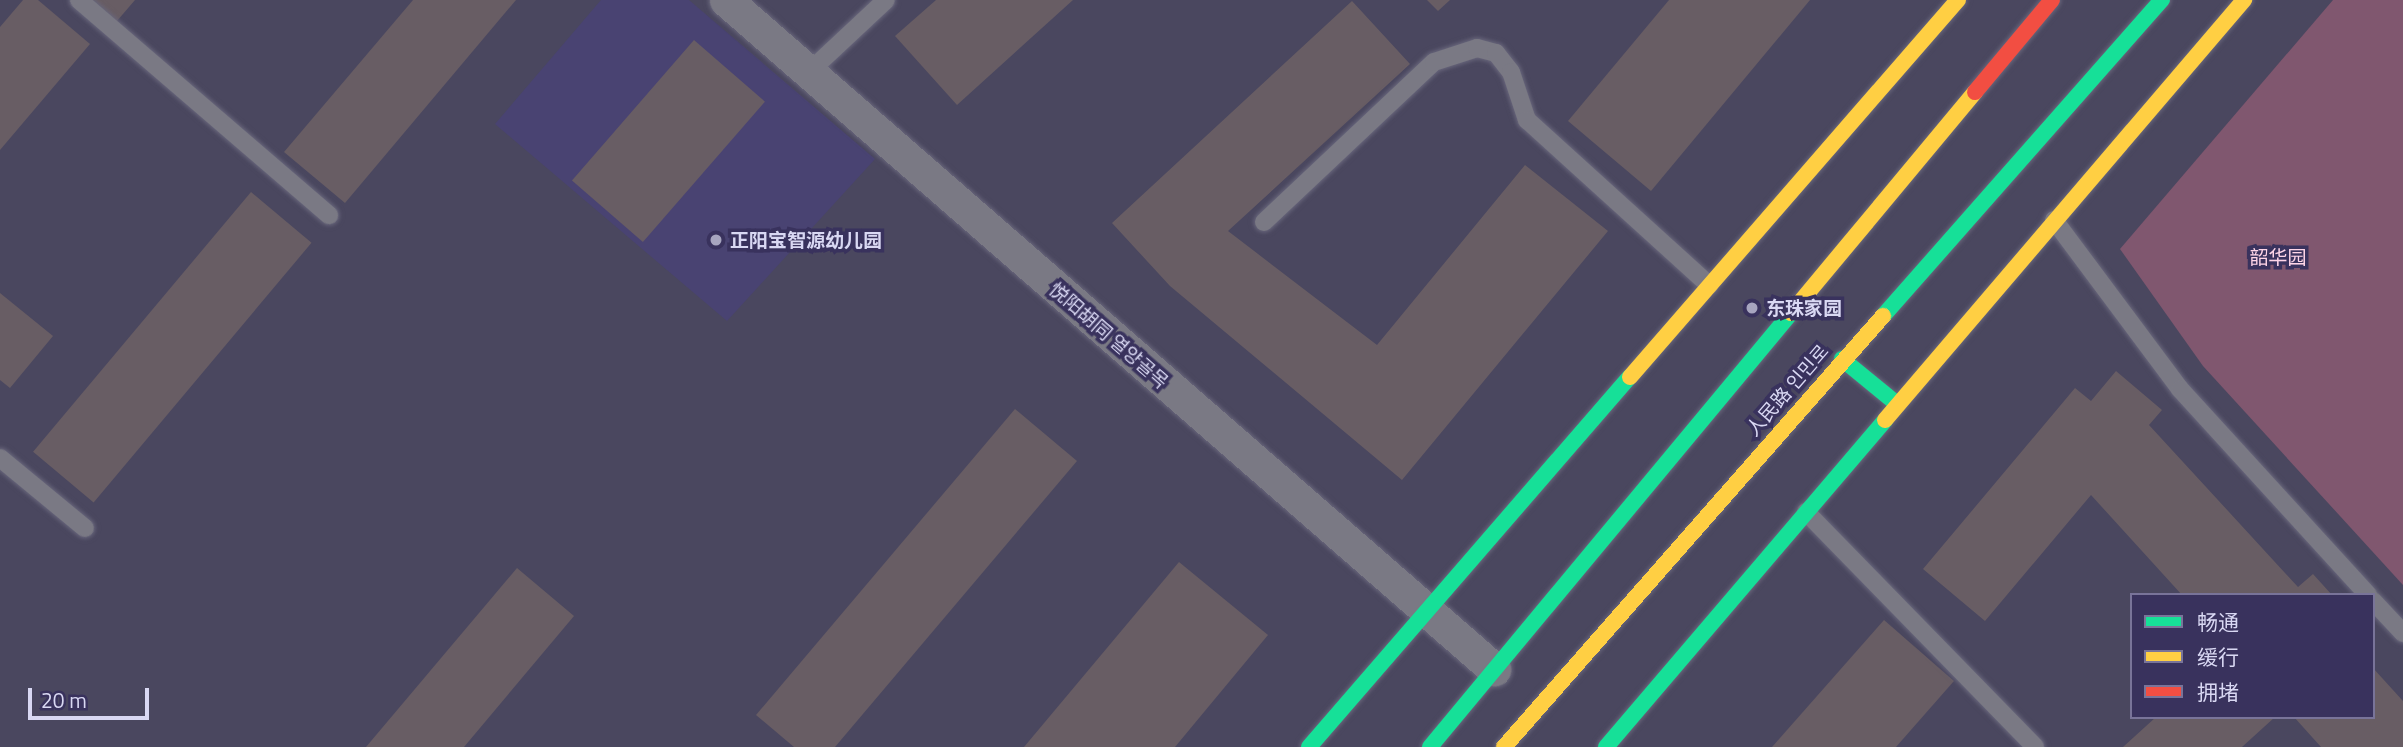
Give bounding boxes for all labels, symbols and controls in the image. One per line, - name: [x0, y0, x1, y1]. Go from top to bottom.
- place label: 正阳宝智源幼儿园: [730, 229, 882, 251]
- marker: 正阳宝智源幼儿园: [708, 232, 724, 248]
- park label: 韶华园: [2250, 246, 2306, 268]
- street label: 悦阳胡同 열양골목: [1045, 277, 1173, 393]
- place label: 东珠家园: [1766, 297, 1842, 319]
- marker: 东珠家园: [1744, 300, 1760, 316]
- street label: 人民路 인민로: [1741, 340, 1833, 440]
- legend: [2130, 593, 2375, 719]
- text: 畅通: [2197, 606, 2239, 638]
- text: 缓行: [2197, 641, 2239, 673]
- scale bar: [32, 674, 152, 718]
- text: 拥堵: [2197, 676, 2239, 708]
- text: 20 m: [41, 684, 87, 716]

